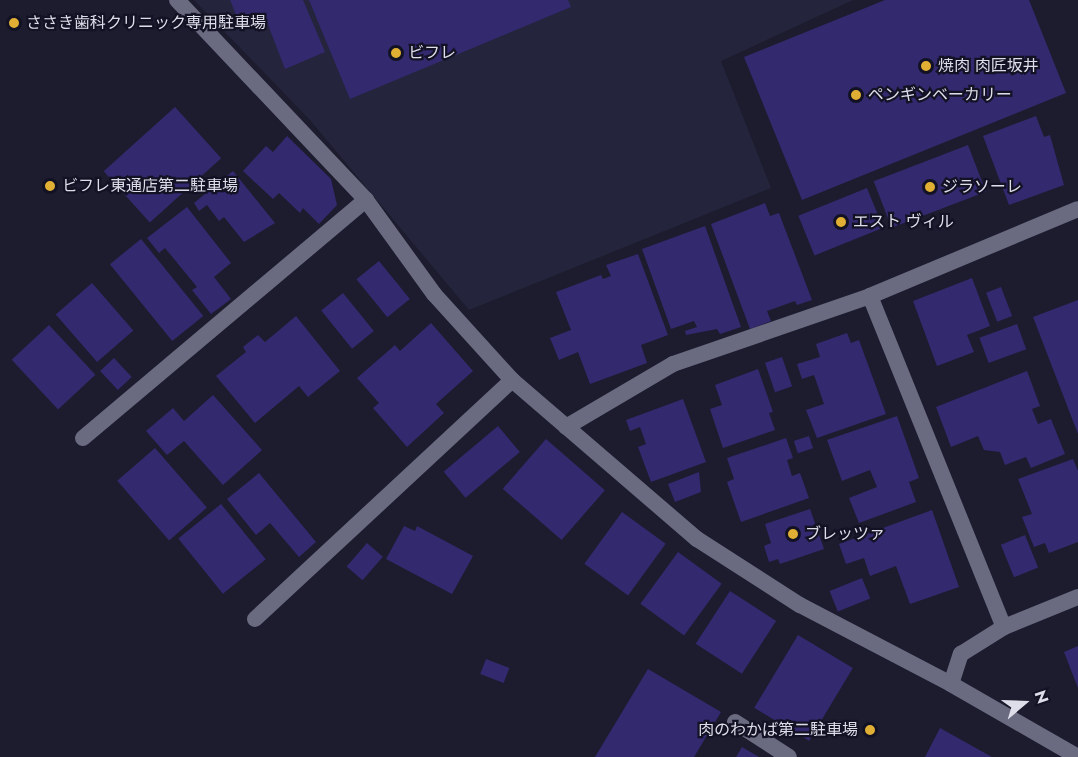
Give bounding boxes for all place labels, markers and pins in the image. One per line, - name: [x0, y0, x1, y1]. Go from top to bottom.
- place label: ささき歯科クリニック専用駐車場: [26, 13, 266, 33]
- marker: ささき歯科クリニック専用駐車場: [7, 16, 21, 30]
- place label: ビフレ: [408, 43, 456, 63]
- marker: ビフレ: [389, 46, 403, 60]
- place label: 焼肉 肉匠坂井: [938, 56, 1039, 76]
- marker: 焼肉 肉匠坂井: [919, 59, 933, 73]
- place label: ペンギンベーカリー: [868, 85, 1012, 105]
- marker: ペンギンベーカリー: [849, 88, 863, 102]
- place label: ビフレ東通店第二駐車場: [62, 176, 238, 196]
- place label: ジラソーレ: [942, 177, 1022, 197]
- marker: ビフレ東通店第二駐車場: [43, 179, 57, 193]
- marker: ジラソーレ: [923, 180, 937, 194]
- place label: エスト ヴィル: [853, 212, 954, 232]
- marker: エスト ヴィル: [834, 215, 848, 229]
- place label: ブレッツァ: [805, 524, 885, 544]
- marker: ブレッツァ: [786, 527, 800, 541]
- place label: 肉のわかば第二駐車場: [698, 720, 858, 740]
- marker: 肉のわかば第二駐車場: [863, 723, 877, 737]

